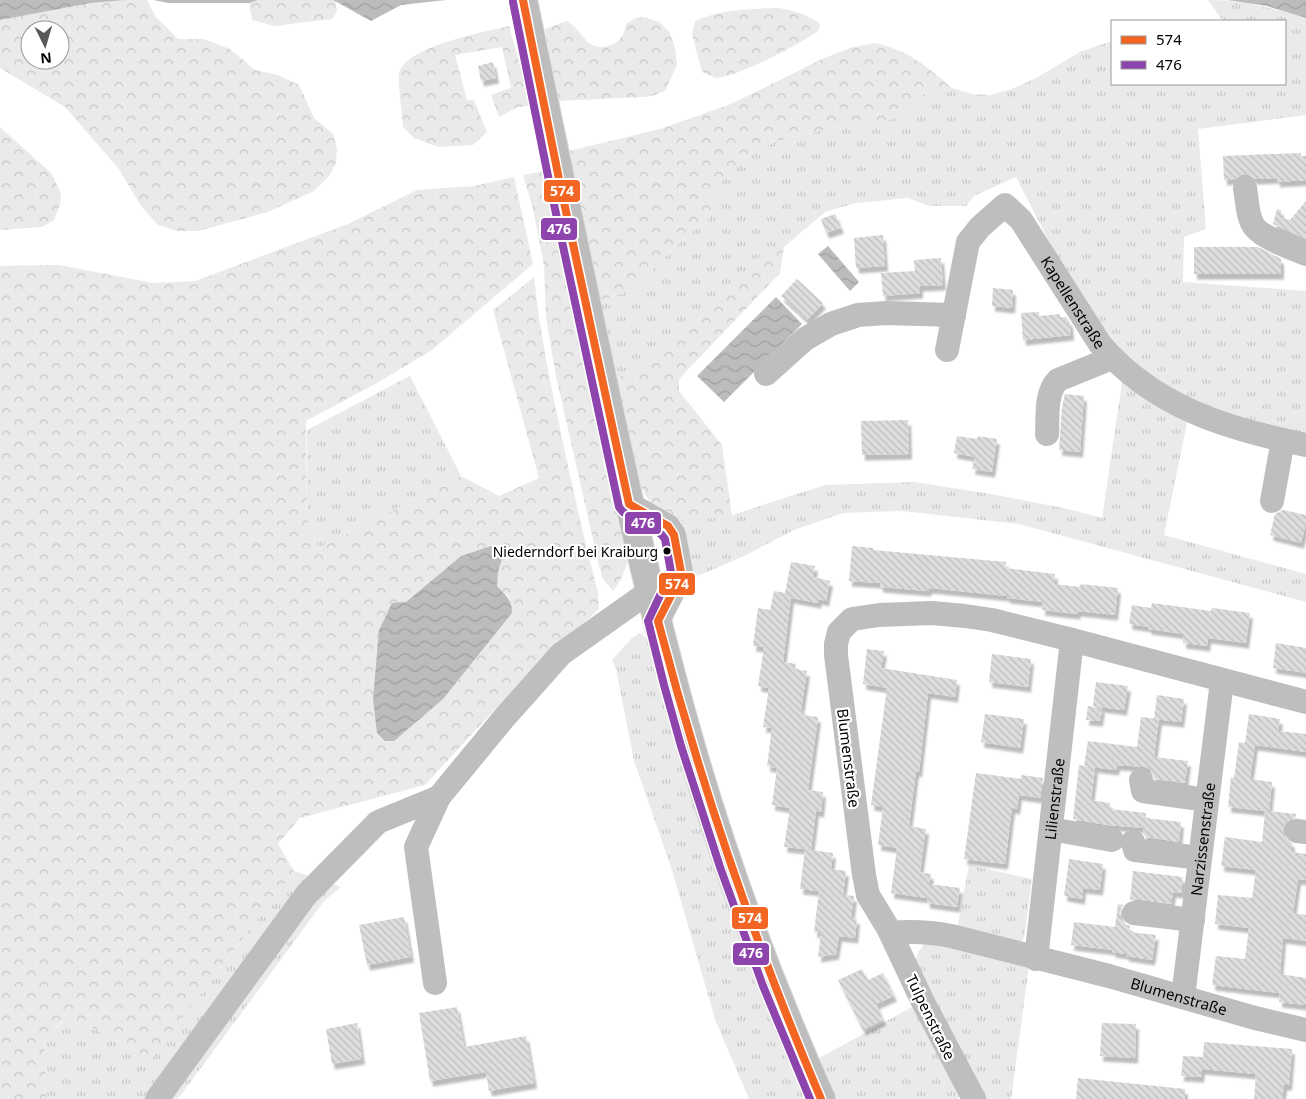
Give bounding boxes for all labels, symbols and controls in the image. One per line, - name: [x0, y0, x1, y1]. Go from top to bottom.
- north arrow: [20, 20, 70, 70]
- legend: [1111, 20, 1286, 85]
- text: 574: [1156, 29, 1182, 49]
- text: N: [40, 48, 53, 68]
- text: 476: [1156, 54, 1182, 74]
- line badge: 574: [543, 179, 581, 203]
- text: 574: [550, 181, 574, 200]
- line badge: 476: [540, 217, 578, 241]
- text: 476: [547, 219, 571, 238]
- street label: Kapellenstraße: [1037, 252, 1110, 352]
- line badge: 476: [624, 511, 662, 535]
- text: 476: [631, 513, 655, 532]
- place label: Niederndorf bei Kraiburg: [493, 542, 658, 561]
- marker: Niederndorf bei Kraiburg: [662, 546, 672, 556]
- line badge: 574: [658, 572, 696, 596]
- text: 574: [665, 574, 689, 593]
- street label: Blumenstraße: [833, 707, 865, 809]
- street label: Lilienstraße: [1040, 757, 1069, 841]
- street label: Narzissenstraße: [1186, 781, 1219, 897]
- line badge: 574: [731, 906, 769, 930]
- text: 574: [738, 908, 762, 927]
- line badge: 476: [732, 942, 770, 966]
- text: 476: [739, 943, 763, 962]
- street label: Tulpenstraße: [902, 971, 960, 1063]
- street label: Blumenstraße: [1128, 973, 1230, 1019]

